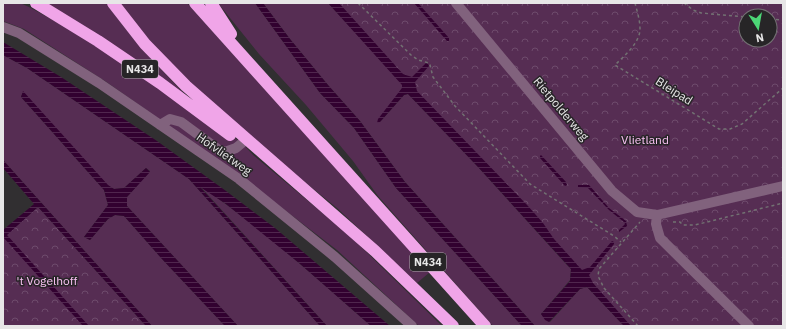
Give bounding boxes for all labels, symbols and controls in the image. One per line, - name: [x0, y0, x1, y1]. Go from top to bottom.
- north arrow: [738, 8, 778, 48]
- text: N: [755, 30, 765, 45]
- road number: N434: [122, 60, 158, 78]
- street label: Bleipad: [653, 73, 696, 108]
- street label: Rietpolderweg: [530, 74, 593, 144]
- street label: Hofvlietweg: [194, 129, 255, 179]
- park label: Vlietland: [621, 132, 669, 147]
- road number: N434: [410, 253, 446, 271]
- park label: 't Vogelhoff: [17, 273, 78, 288]

